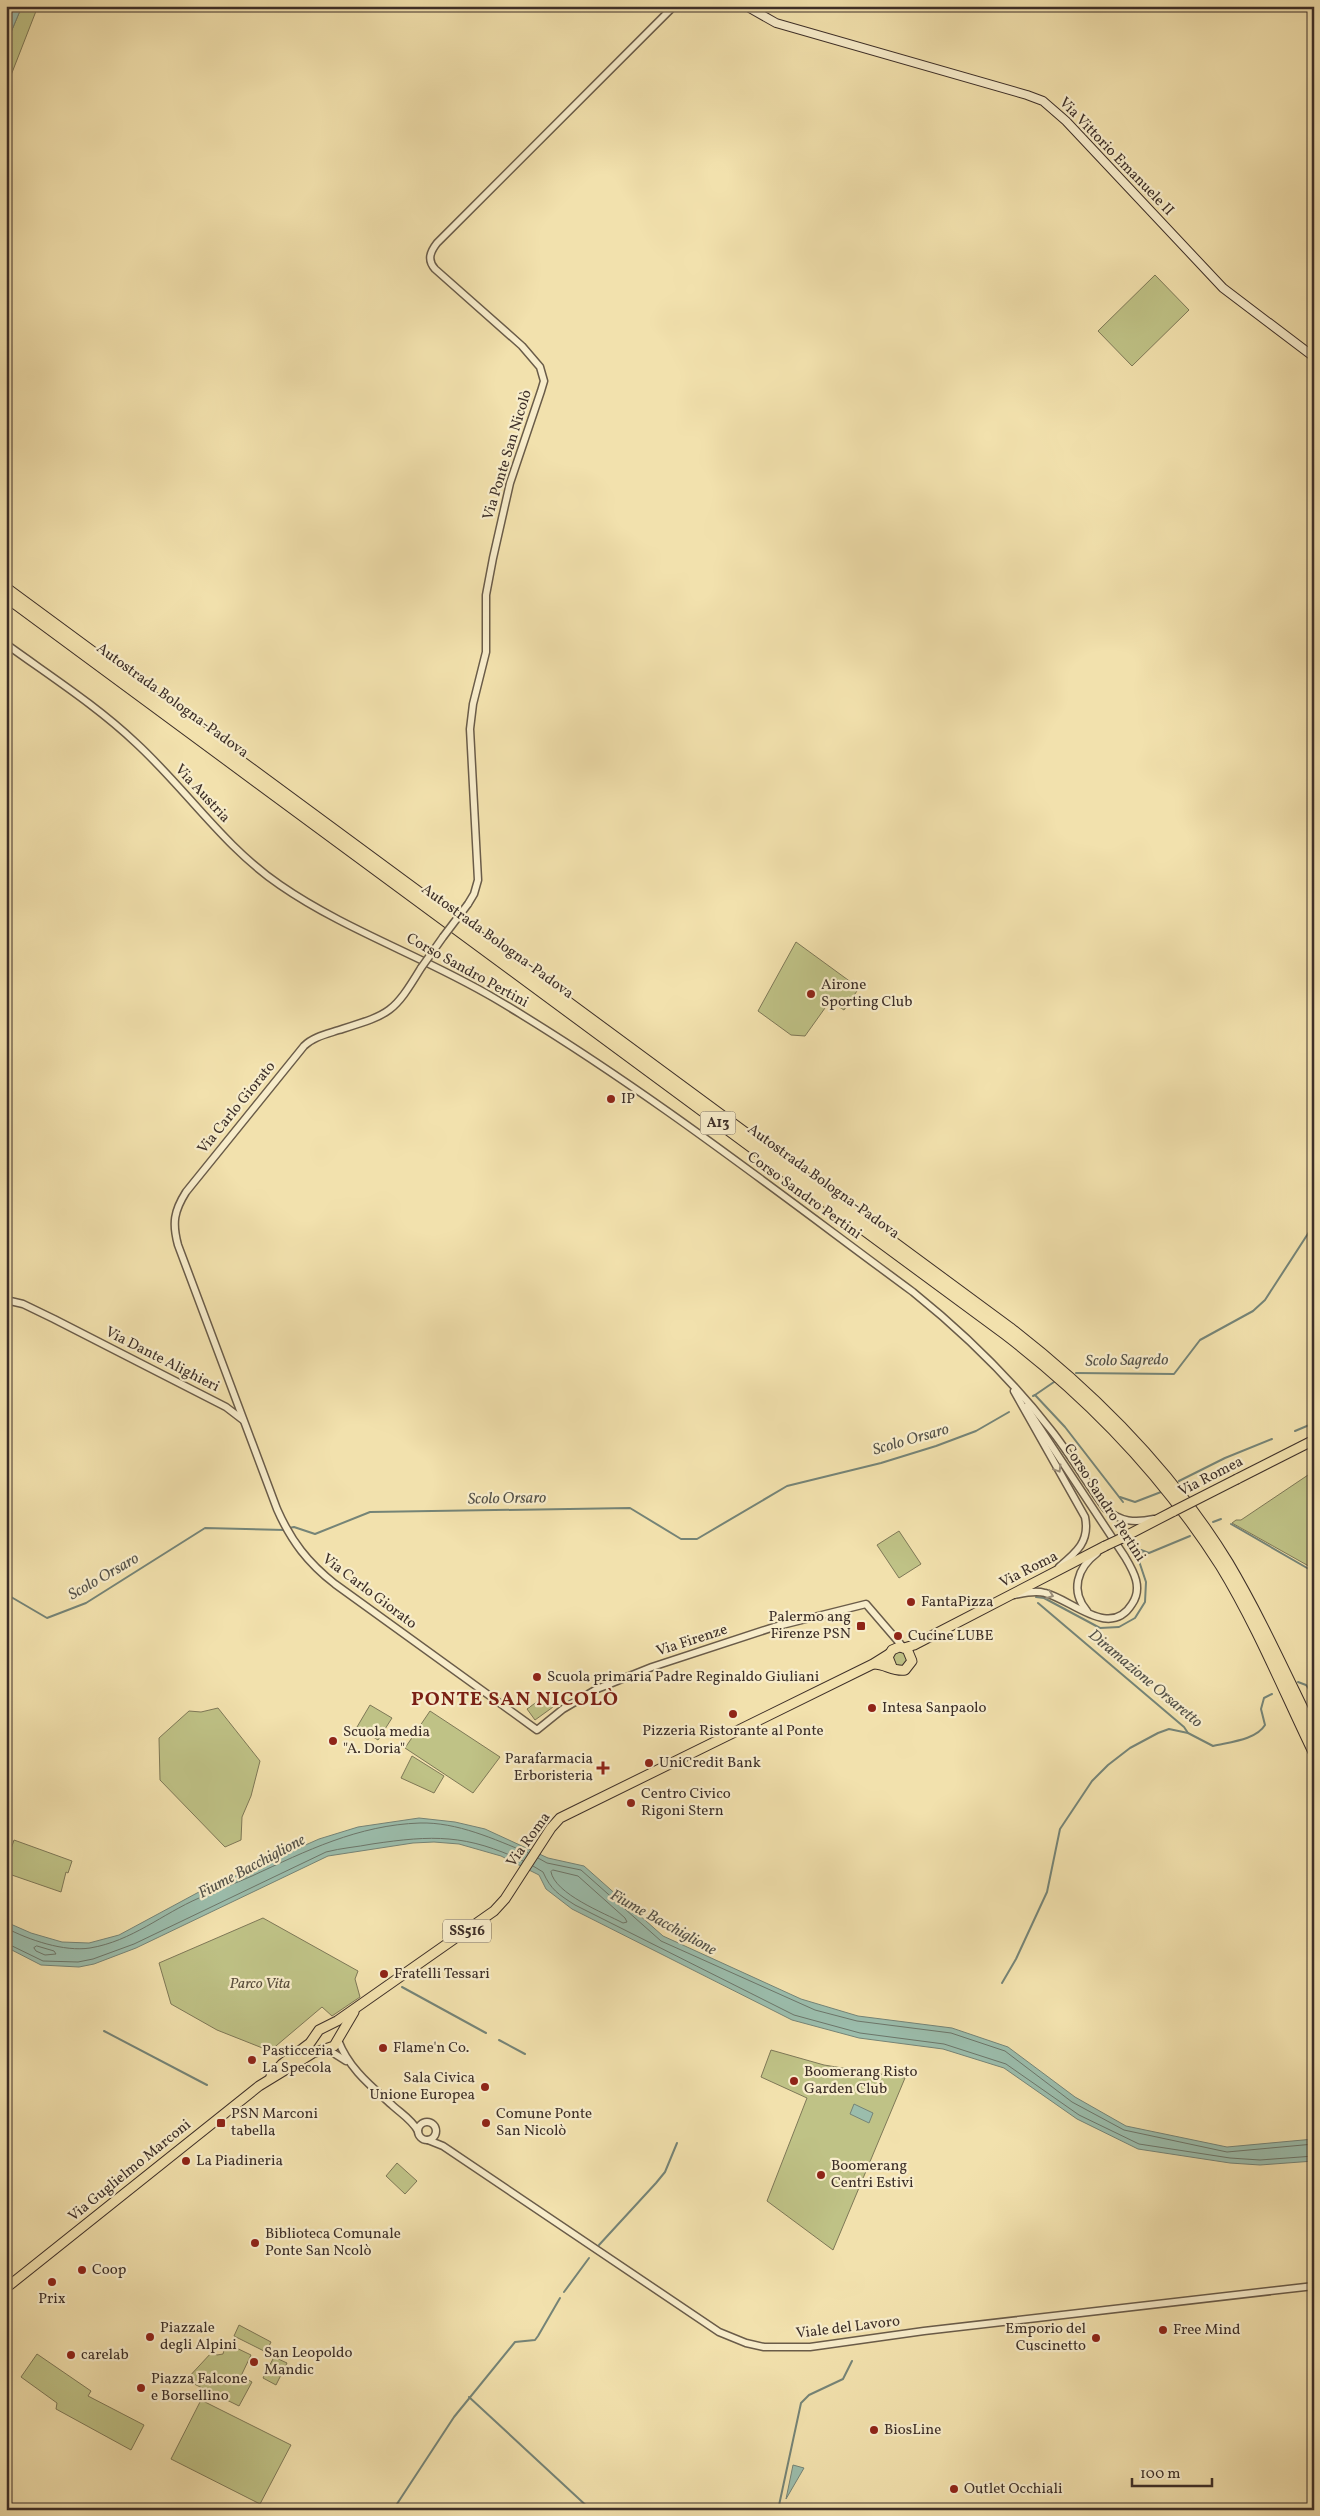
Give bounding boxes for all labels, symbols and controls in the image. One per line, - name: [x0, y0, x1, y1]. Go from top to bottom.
- street label: Via Vittorio Emanuele II: [1054, 93, 1178, 221]
- street label: Via Ponte San Nicolò: [478, 387, 538, 523]
- street label: Autostrada Bologna-Padova: [92, 639, 252, 763]
- street label: Via Austria: [169, 760, 235, 828]
- street label: Autostrada Bologna-Padova: [417, 880, 577, 1004]
- street label: Corso Sandro Pertini: [402, 929, 532, 1013]
- place label: Airone Sporting Club: [821, 975, 913, 1013]
- marker: Airone Sporting Club: [805, 988, 817, 1000]
- street label: Via Carlo Giorato: [193, 1057, 281, 1159]
- place label: IP: [621, 1089, 635, 1110]
- marker: IP: [605, 1093, 617, 1105]
- road number: A13: [700, 1112, 736, 1134]
- street label: Autostrada Bologna-Padova: [743, 1120, 903, 1244]
- street label: Corso Sandro Pertini: [742, 1147, 866, 1245]
- street label: Via Dante Alighieri: [101, 1322, 223, 1398]
- water label: Scolo Sagredo: [1085, 1349, 1169, 1373]
- water label: Scolo Orsaro: [870, 1418, 952, 1461]
- street label: Corso Sandro Pertini: [1058, 1440, 1150, 1566]
- street label: Via Romea: [1175, 1452, 1247, 1502]
- one-way arrow: [1052, 1464, 1062, 1473]
- water label: Scolo Orsaro: [468, 1487, 547, 1511]
- street label: Via Roma: [996, 1546, 1062, 1594]
- water label: Scolo Orsaro: [65, 1548, 144, 1606]
- street label: Via Carlo Giorato: [317, 1549, 421, 1635]
- one-way arrow: [1045, 1589, 1054, 1599]
- place label: FantaPizza: [921, 1592, 994, 1613]
- marker: FantaPizza: [905, 1596, 917, 1608]
- place label: Palermo ang Firenze PSN: [769, 1607, 851, 1645]
- street label: Via Firenze: [654, 1620, 730, 1662]
- marker: Palermo ang Firenze PSN: [855, 1620, 867, 1632]
- water label: Diramazione Orsaretto: [1083, 1625, 1207, 1734]
- place label: Cucine LUBE: [908, 1626, 993, 1647]
- marker: Cucine LUBE: [892, 1630, 904, 1642]
- place label: Scuola primaria Padre Reginaldo Giuliani: [547, 1667, 819, 1688]
- marker: Scuola primaria Padre Reginaldo Giuliani: [531, 1671, 543, 1683]
- district label: PONTE SAN NICOLÒ: [411, 1686, 619, 1714]
- place label: Intesa Sanpaolo: [882, 1698, 986, 1719]
- marker: Intesa Sanpaolo: [866, 1702, 878, 1714]
- marker: Pizzeria Ristorante al Ponte: [727, 1708, 739, 1720]
- place label: Pizzeria Ristorante al Ponte: [642, 1721, 824, 1742]
- place label: Scuola media "A. Doria": [343, 1722, 430, 1760]
- marker: Scuola media "A. Doria": [327, 1735, 339, 1747]
- place label: Parafarmacia Erboristeria: [505, 1749, 593, 1787]
- place label: UniCredit Bank: [659, 1753, 761, 1774]
- marker: UniCredit Bank: [643, 1757, 655, 1769]
- marker: Parafarmacia Erboristeria: [597, 1762, 609, 1774]
- place label: Centro Civico Rigoni Stern: [641, 1784, 731, 1822]
- marker: Centro Civico Rigoni Stern: [625, 1797, 637, 1809]
- street label: Via Roma: [502, 1808, 556, 1872]
- water label: Fiume Bacchiglione: [195, 1829, 310, 1905]
- water label: Fiume Bacchiglione: [606, 1885, 720, 1961]
- road number: SS516: [443, 1920, 491, 1942]
- place label: Fratelli Tessari: [394, 1964, 490, 1985]
- marker: Fratelli Tessari: [378, 1968, 390, 1980]
- park label: Parco Vita: [230, 1974, 290, 1995]
- place label: Flame'n Co.: [393, 2038, 469, 2059]
- place label: Pasticceria La Specola: [262, 2041, 333, 2079]
- marker: Flame'n Co.: [377, 2042, 389, 2054]
- marker: Pasticceria La Specola: [246, 2054, 258, 2066]
- place label: Boomerang Risto Garden Club: [804, 2062, 917, 2100]
- place label: Sala Civica Unione Europea: [369, 2068, 475, 2106]
- marker: Boomerang Risto Garden Club: [788, 2075, 800, 2087]
- marker: Sala Civica Unione Europea: [479, 2081, 491, 2093]
- place label: PSN Marconi tabella: [231, 2104, 318, 2142]
- place label: Comune Ponte San Nicolò: [496, 2104, 592, 2142]
- street label: Via Guglielmo Marconi: [64, 2115, 196, 2227]
- marker: PSN Marconi tabella: [215, 2117, 227, 2129]
- marker: Comune Ponte San Nicolò: [480, 2117, 492, 2129]
- place label: La Piadineria: [196, 2151, 283, 2172]
- marker: La Piadineria: [180, 2155, 192, 2167]
- place label: Boomerang Centri Estivi: [831, 2156, 914, 2194]
- marker: Boomerang Centri Estivi: [815, 2169, 827, 2181]
- place label: Biblioteca Comunale Ponte San Ncolò: [265, 2224, 401, 2262]
- marker: Biblioteca Comunale Ponte San Ncolò: [249, 2237, 261, 2249]
- place label: Coop: [92, 2260, 126, 2281]
- marker: Coop: [76, 2264, 88, 2276]
- marker: Prix: [46, 2276, 58, 2288]
- place label: Prix: [38, 2289, 66, 2310]
- street label: Viale del Lavoro: [795, 2311, 901, 2345]
- place label: Piazzale degli Alpini: [160, 2318, 237, 2356]
- place label: Emporio del Cuscinetto: [1005, 2319, 1086, 2357]
- place label: Free Mind: [1173, 2320, 1240, 2341]
- marker: Free Mind: [1157, 2324, 1169, 2336]
- marker: Piazzale degli Alpini: [144, 2331, 156, 2343]
- marker: Emporio del Cuscinetto: [1090, 2332, 1102, 2344]
- place label: San Leopoldo Mandic: [264, 2343, 353, 2381]
- place label: carelab: [81, 2345, 129, 2366]
- marker: carelab: [65, 2349, 77, 2361]
- marker: San Leopoldo Mandic: [248, 2356, 260, 2368]
- place label: Piazza Falcone e Borsellino: [151, 2369, 248, 2407]
- marker: Piazza Falcone e Borsellino: [135, 2382, 147, 2394]
- place label: BiosLine: [884, 2420, 941, 2441]
- marker: BiosLine: [868, 2424, 880, 2436]
- scale bar: [1132, 2456, 1212, 2488]
- text: 100 m: [1140, 2464, 1180, 2485]
- place label: Outlet Occhiali: [964, 2479, 1062, 2500]
- marker: Outlet Occhiali: [948, 2483, 960, 2495]

